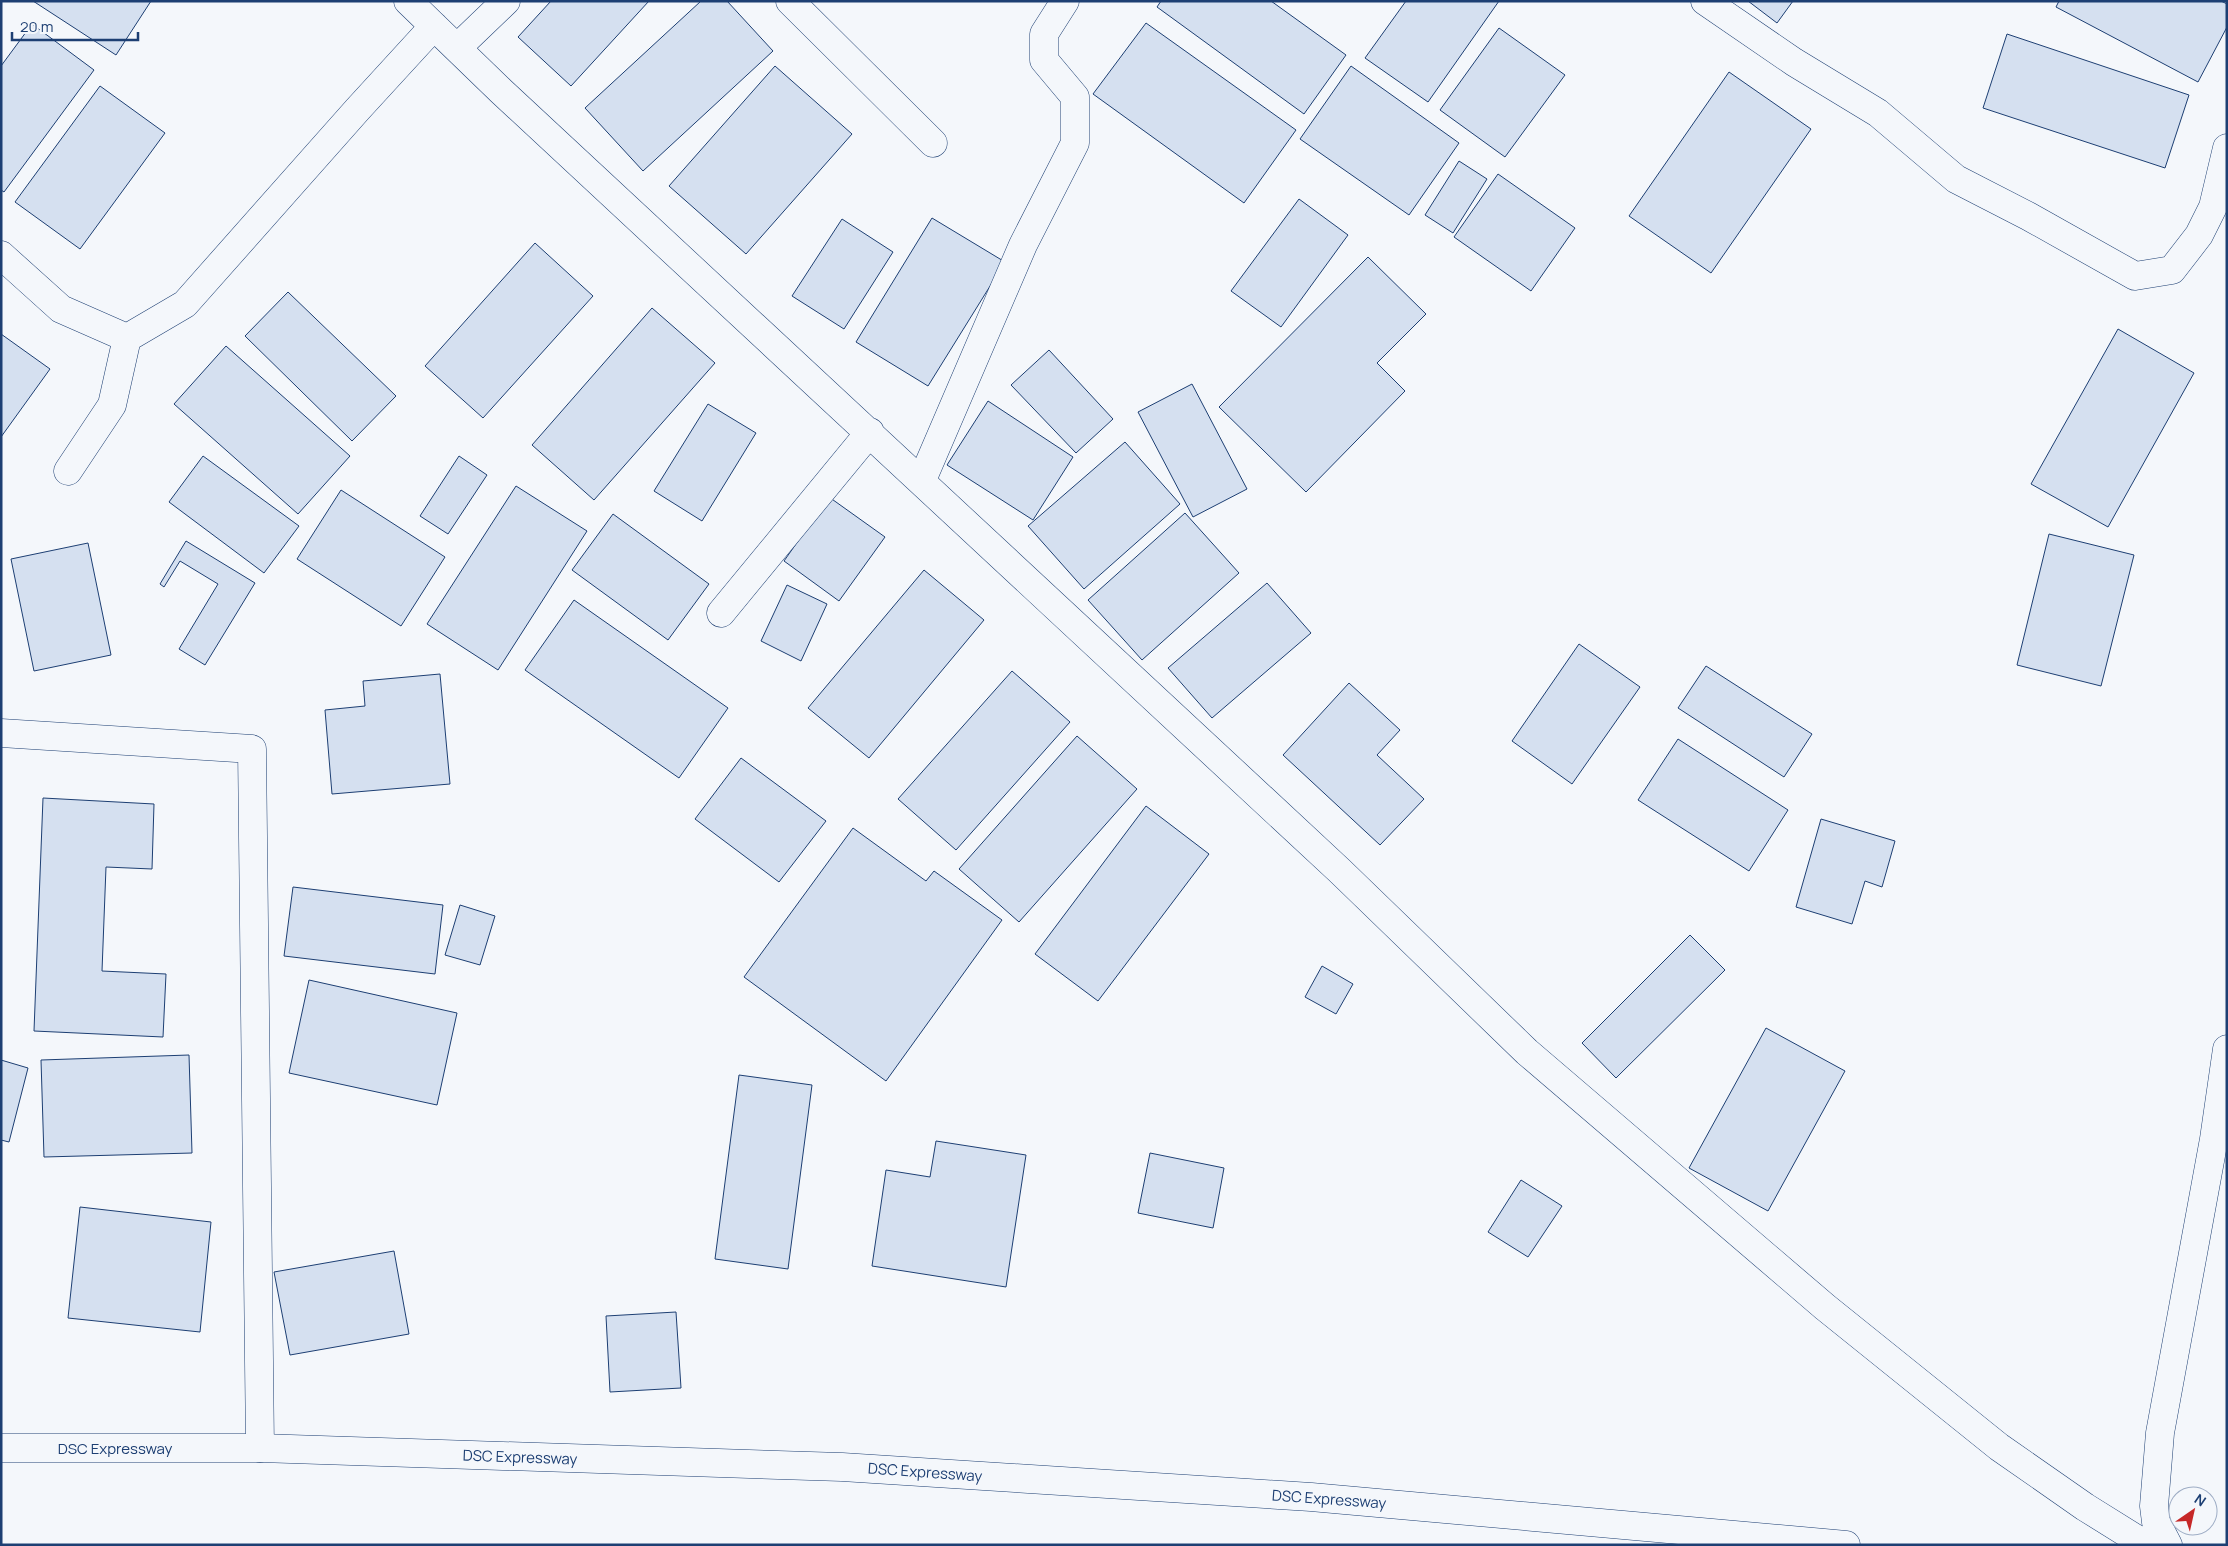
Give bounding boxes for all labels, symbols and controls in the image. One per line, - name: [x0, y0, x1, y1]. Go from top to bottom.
- scale bar: [12, 10, 139, 42]
- text: 20 m: [20, 16, 53, 37]
- street label: DSC Expressway: [58, 1438, 172, 1459]
- street label: DSC Expressway: [462, 1445, 578, 1469]
- street label: DSC Expressway: [867, 1458, 983, 1486]
- street label: DSC Expressway: [1271, 1485, 1387, 1513]
- north arrow: [2168, 1486, 2218, 1536]
- text: N: [2191, 1489, 2210, 1510]

